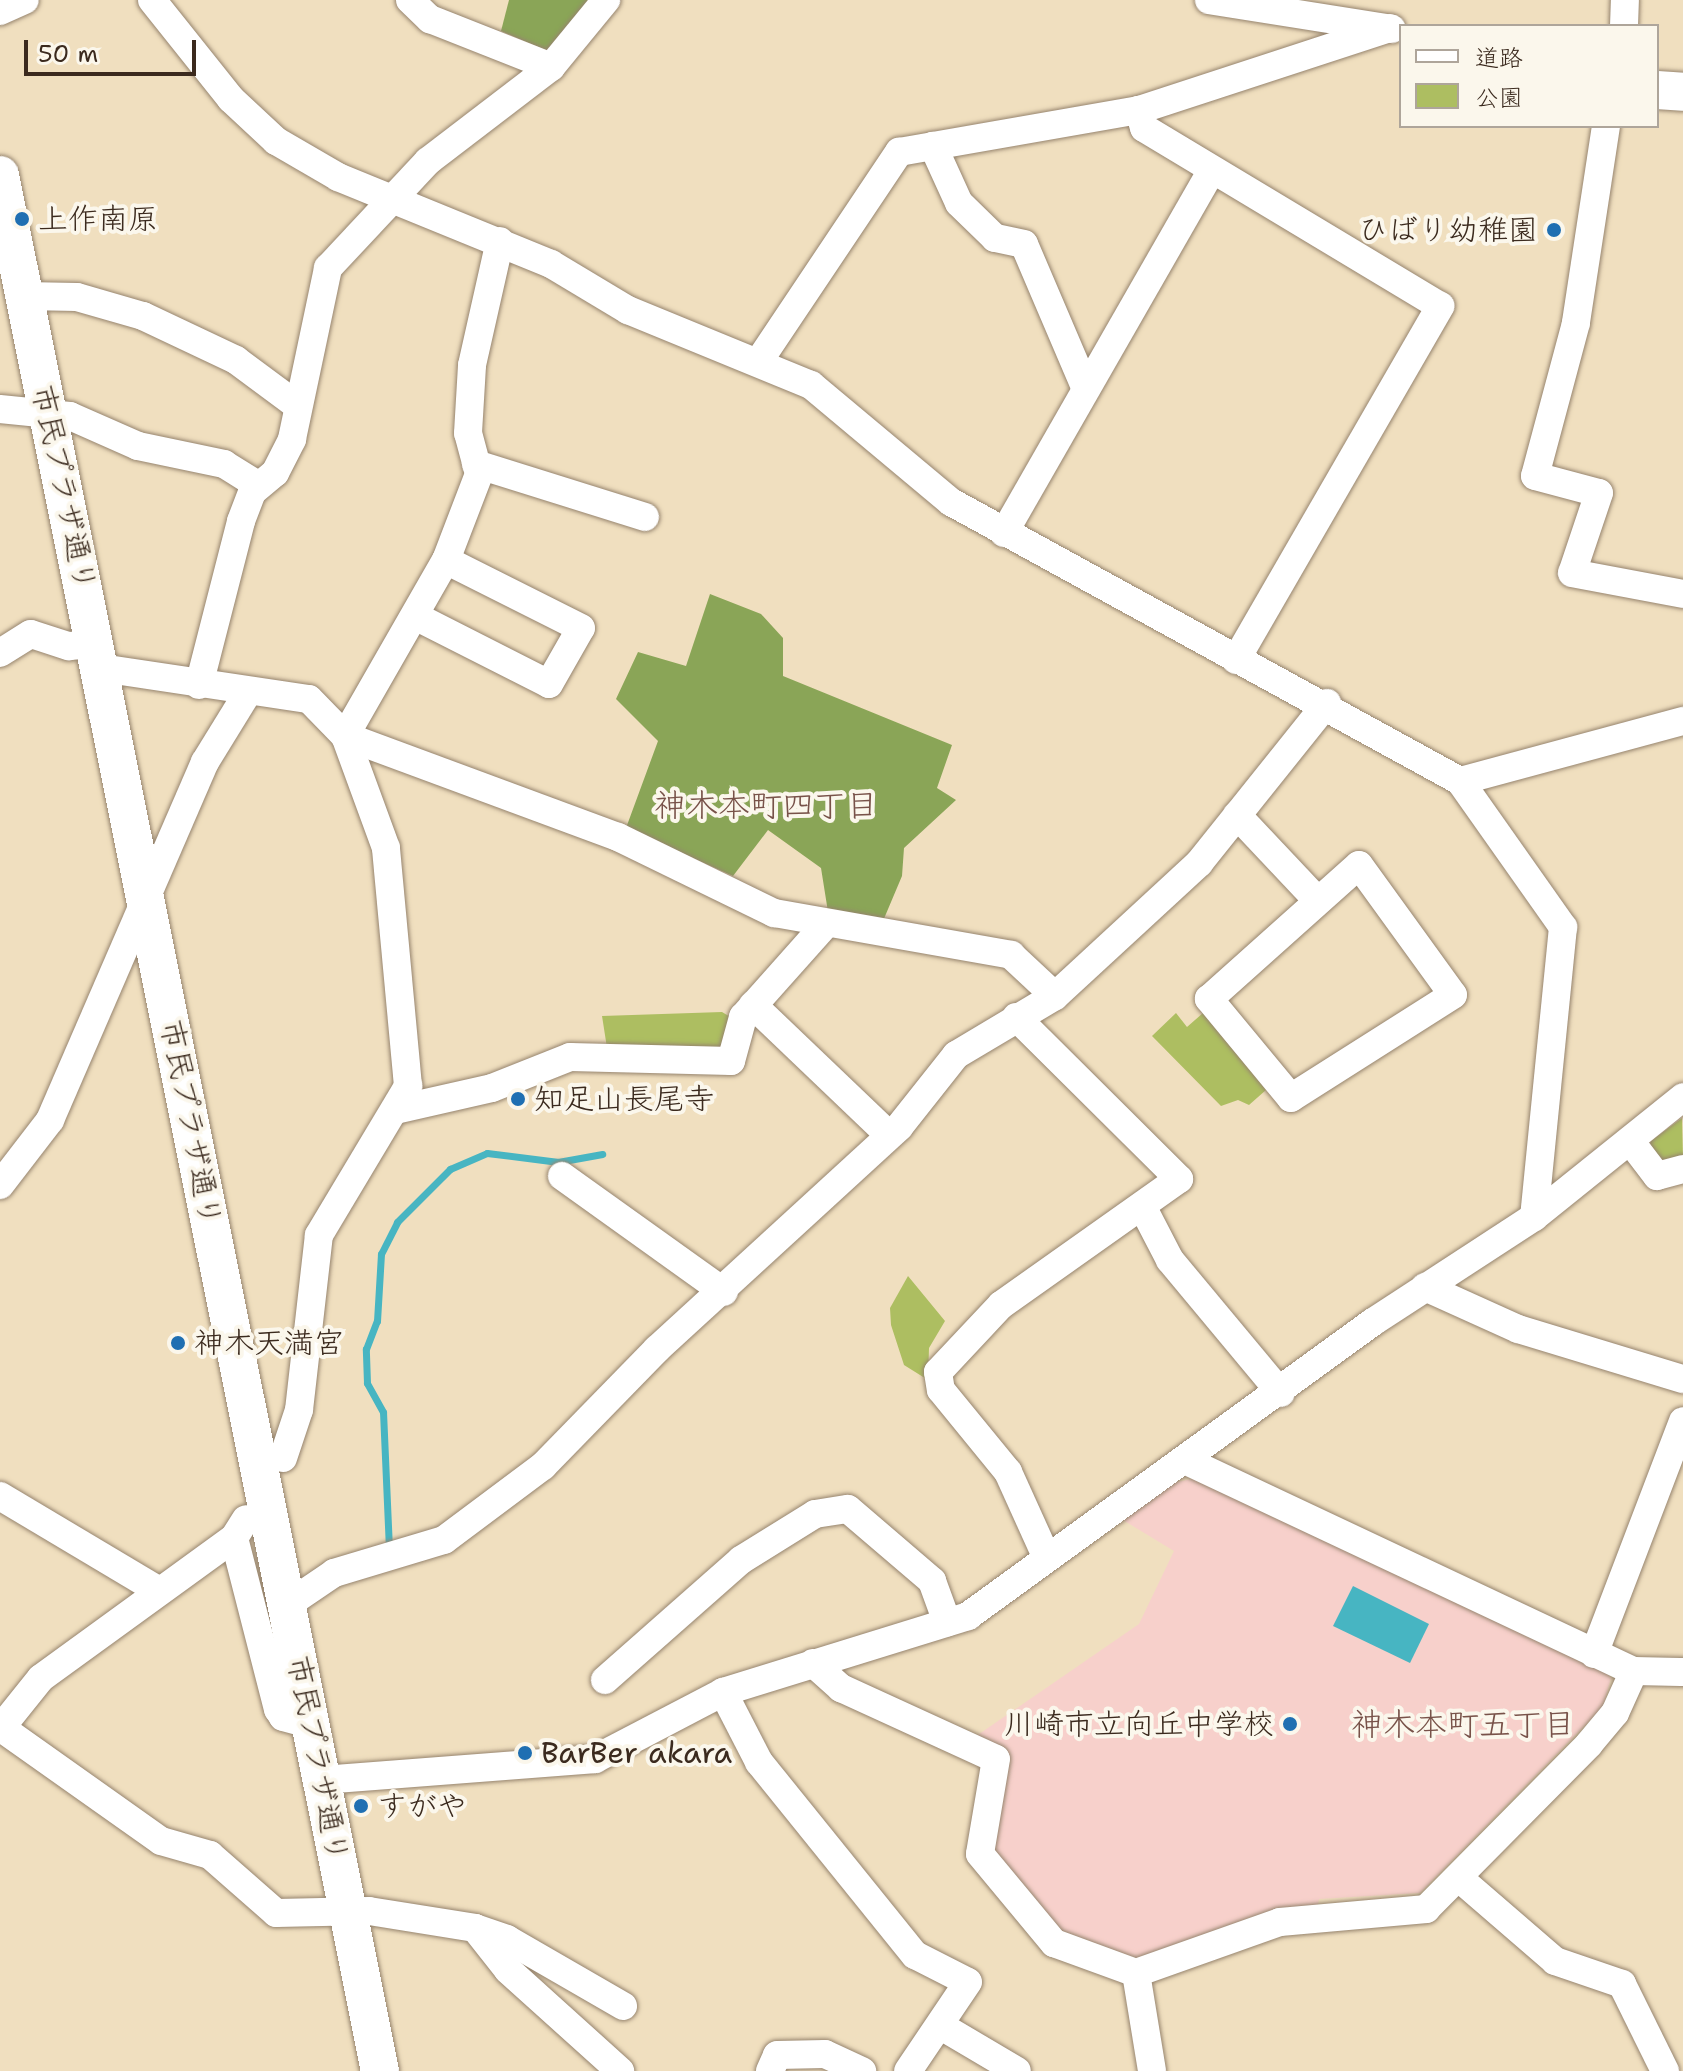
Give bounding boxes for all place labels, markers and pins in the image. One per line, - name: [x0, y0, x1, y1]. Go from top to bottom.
- place label: 上作南原: [38, 201, 158, 237]
- marker: 上作南原: [13, 210, 31, 228]
- place label: ひばり幼稚園: [1358, 212, 1538, 248]
- marker: ひばり幼稚園: [1545, 221, 1563, 239]
- place label: 知足山長尾寺: [534, 1081, 714, 1117]
- marker: 知足山長尾寺: [509, 1090, 527, 1108]
- place label: 神木天満宮: [194, 1325, 344, 1361]
- marker: 神木天満宮: [169, 1334, 187, 1352]
- place label: 川崎市立向丘中学校: [1004, 1706, 1274, 1742]
- marker: 川崎市立向丘中学校: [1281, 1715, 1299, 1733]
- place label: BarBer akara: [541, 1735, 732, 1771]
- marker: BarBer akara: [516, 1744, 534, 1762]
- place label: すがや: [377, 1788, 467, 1824]
- marker: すがや: [352, 1797, 370, 1815]

